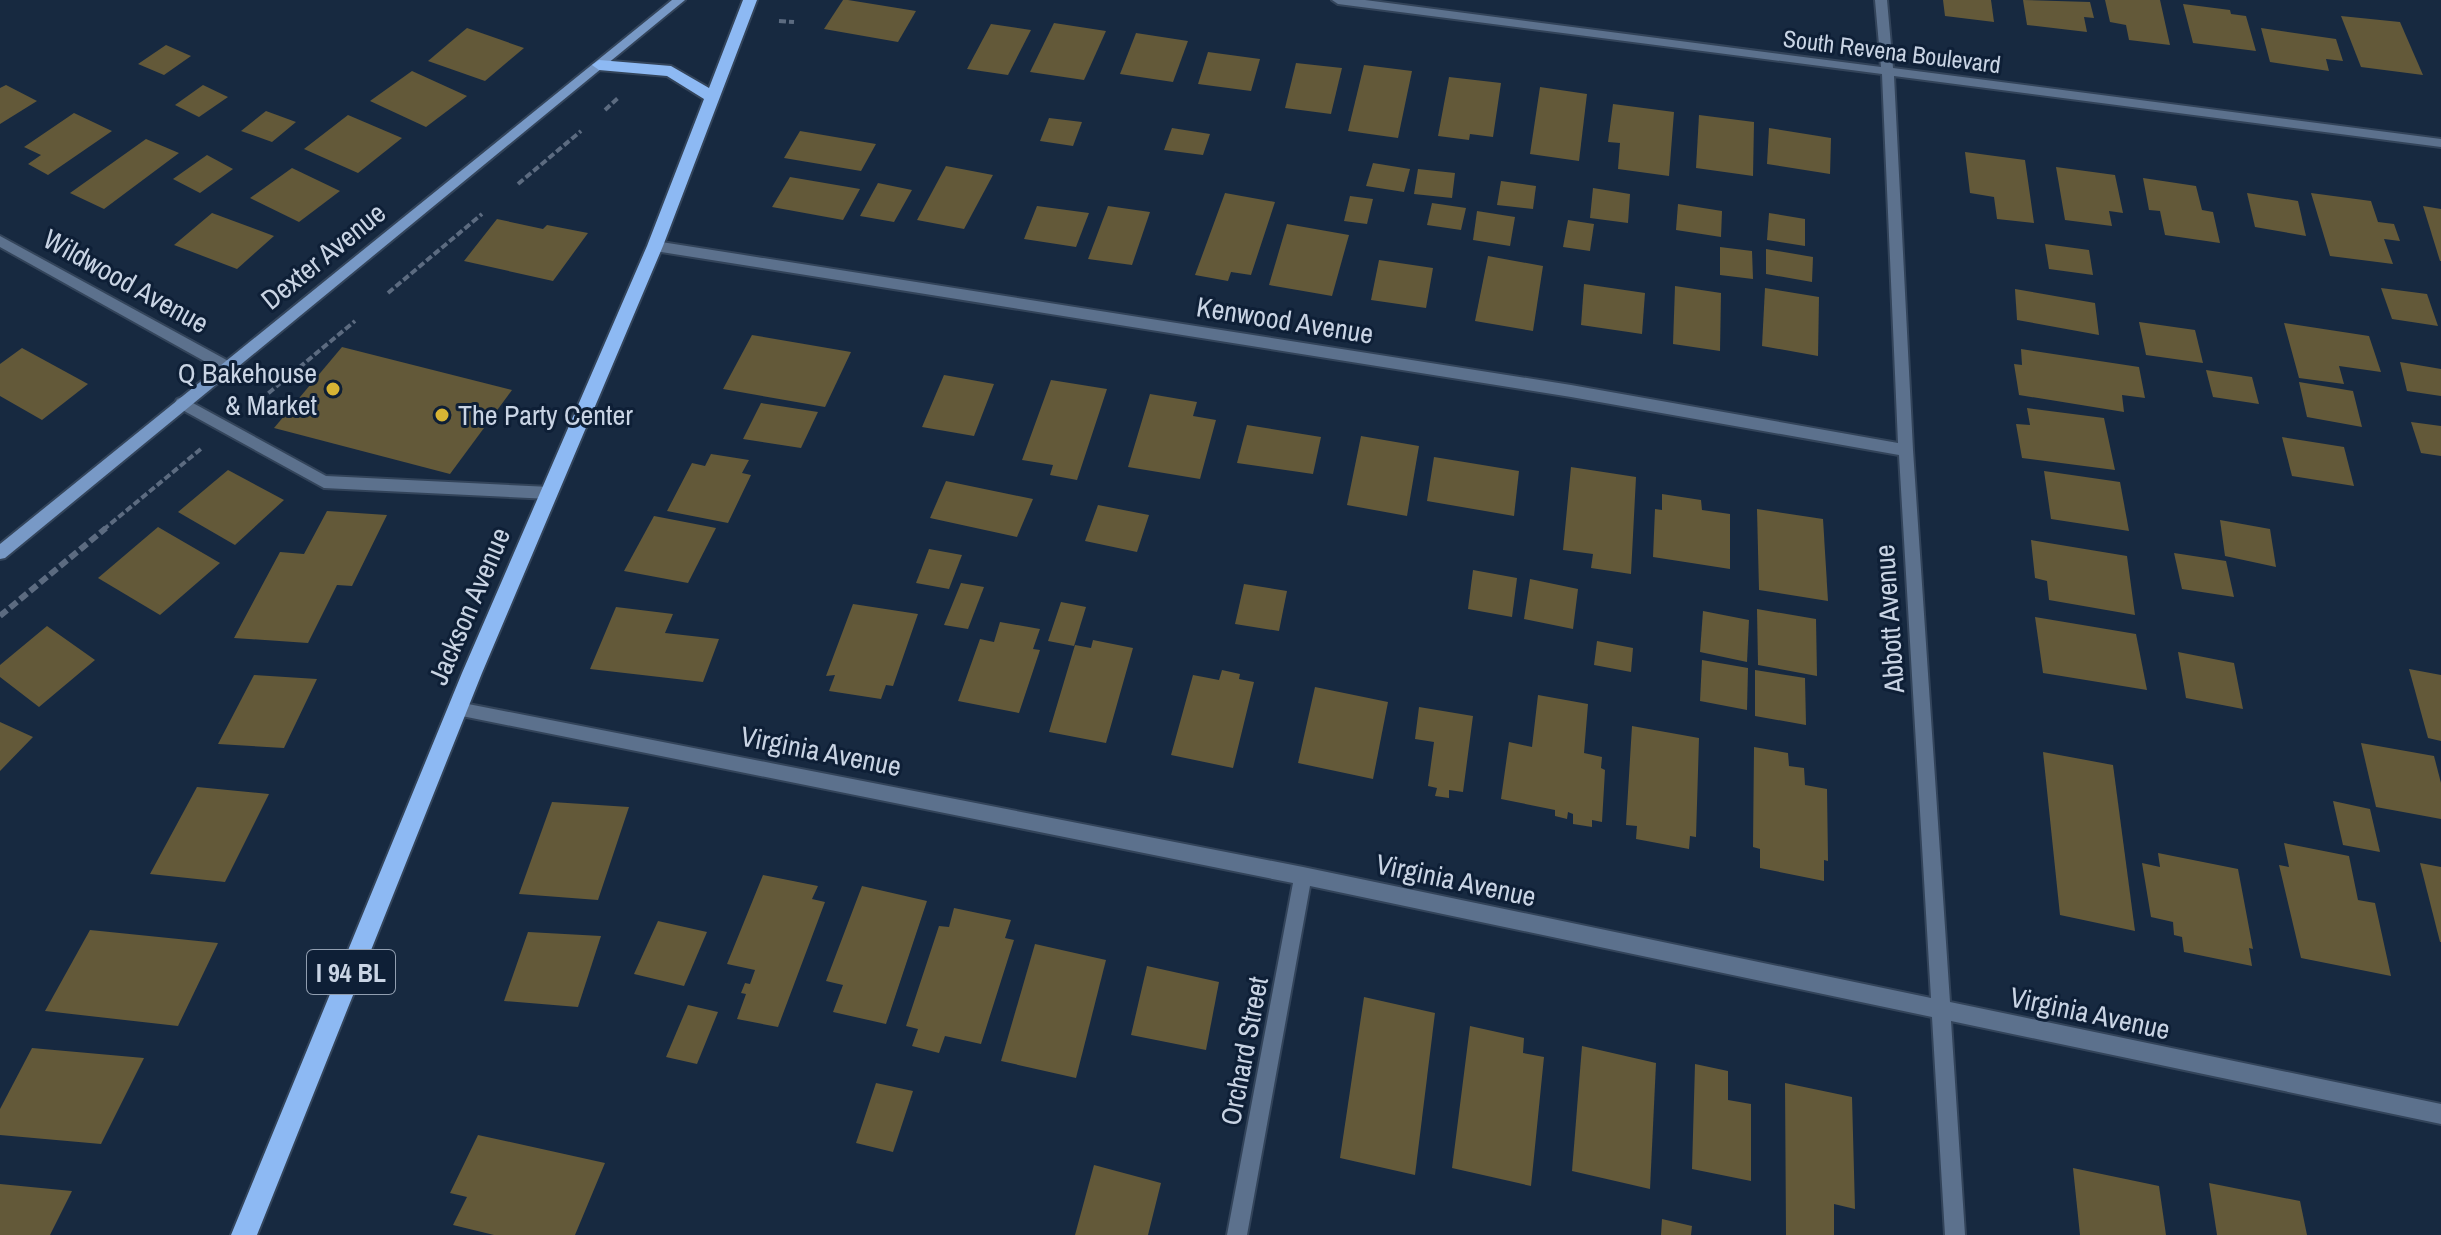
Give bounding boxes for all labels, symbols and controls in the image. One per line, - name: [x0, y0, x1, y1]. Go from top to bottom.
- street label: South Revena Boulevard: [1781, 22, 2003, 80]
- street label: Dexter Avenue: [253, 194, 393, 318]
- street label: Wildwood Avenue: [37, 220, 215, 342]
- street label: Kenwood Avenue: [1194, 287, 1376, 353]
- place label: Q Bakehouse & Market: [178, 354, 317, 424]
- marker: Q Bakehouse & Market: [324, 380, 342, 398]
- place label: The Party Center: [458, 396, 633, 434]
- marker: The Party Center: [433, 406, 451, 424]
- street label: Jackson Avenue: [419, 522, 519, 690]
- street label: Abbott Avenue: [1865, 543, 1913, 696]
- street label: Virginia Avenue: [738, 717, 904, 785]
- street label: Virginia Avenue: [1373, 845, 1539, 915]
- road number: I 94 BL: [307, 950, 395, 994]
- street label: Orchard Street: [1211, 973, 1277, 1129]
- street label: Virginia Avenue: [2007, 978, 2173, 1048]

